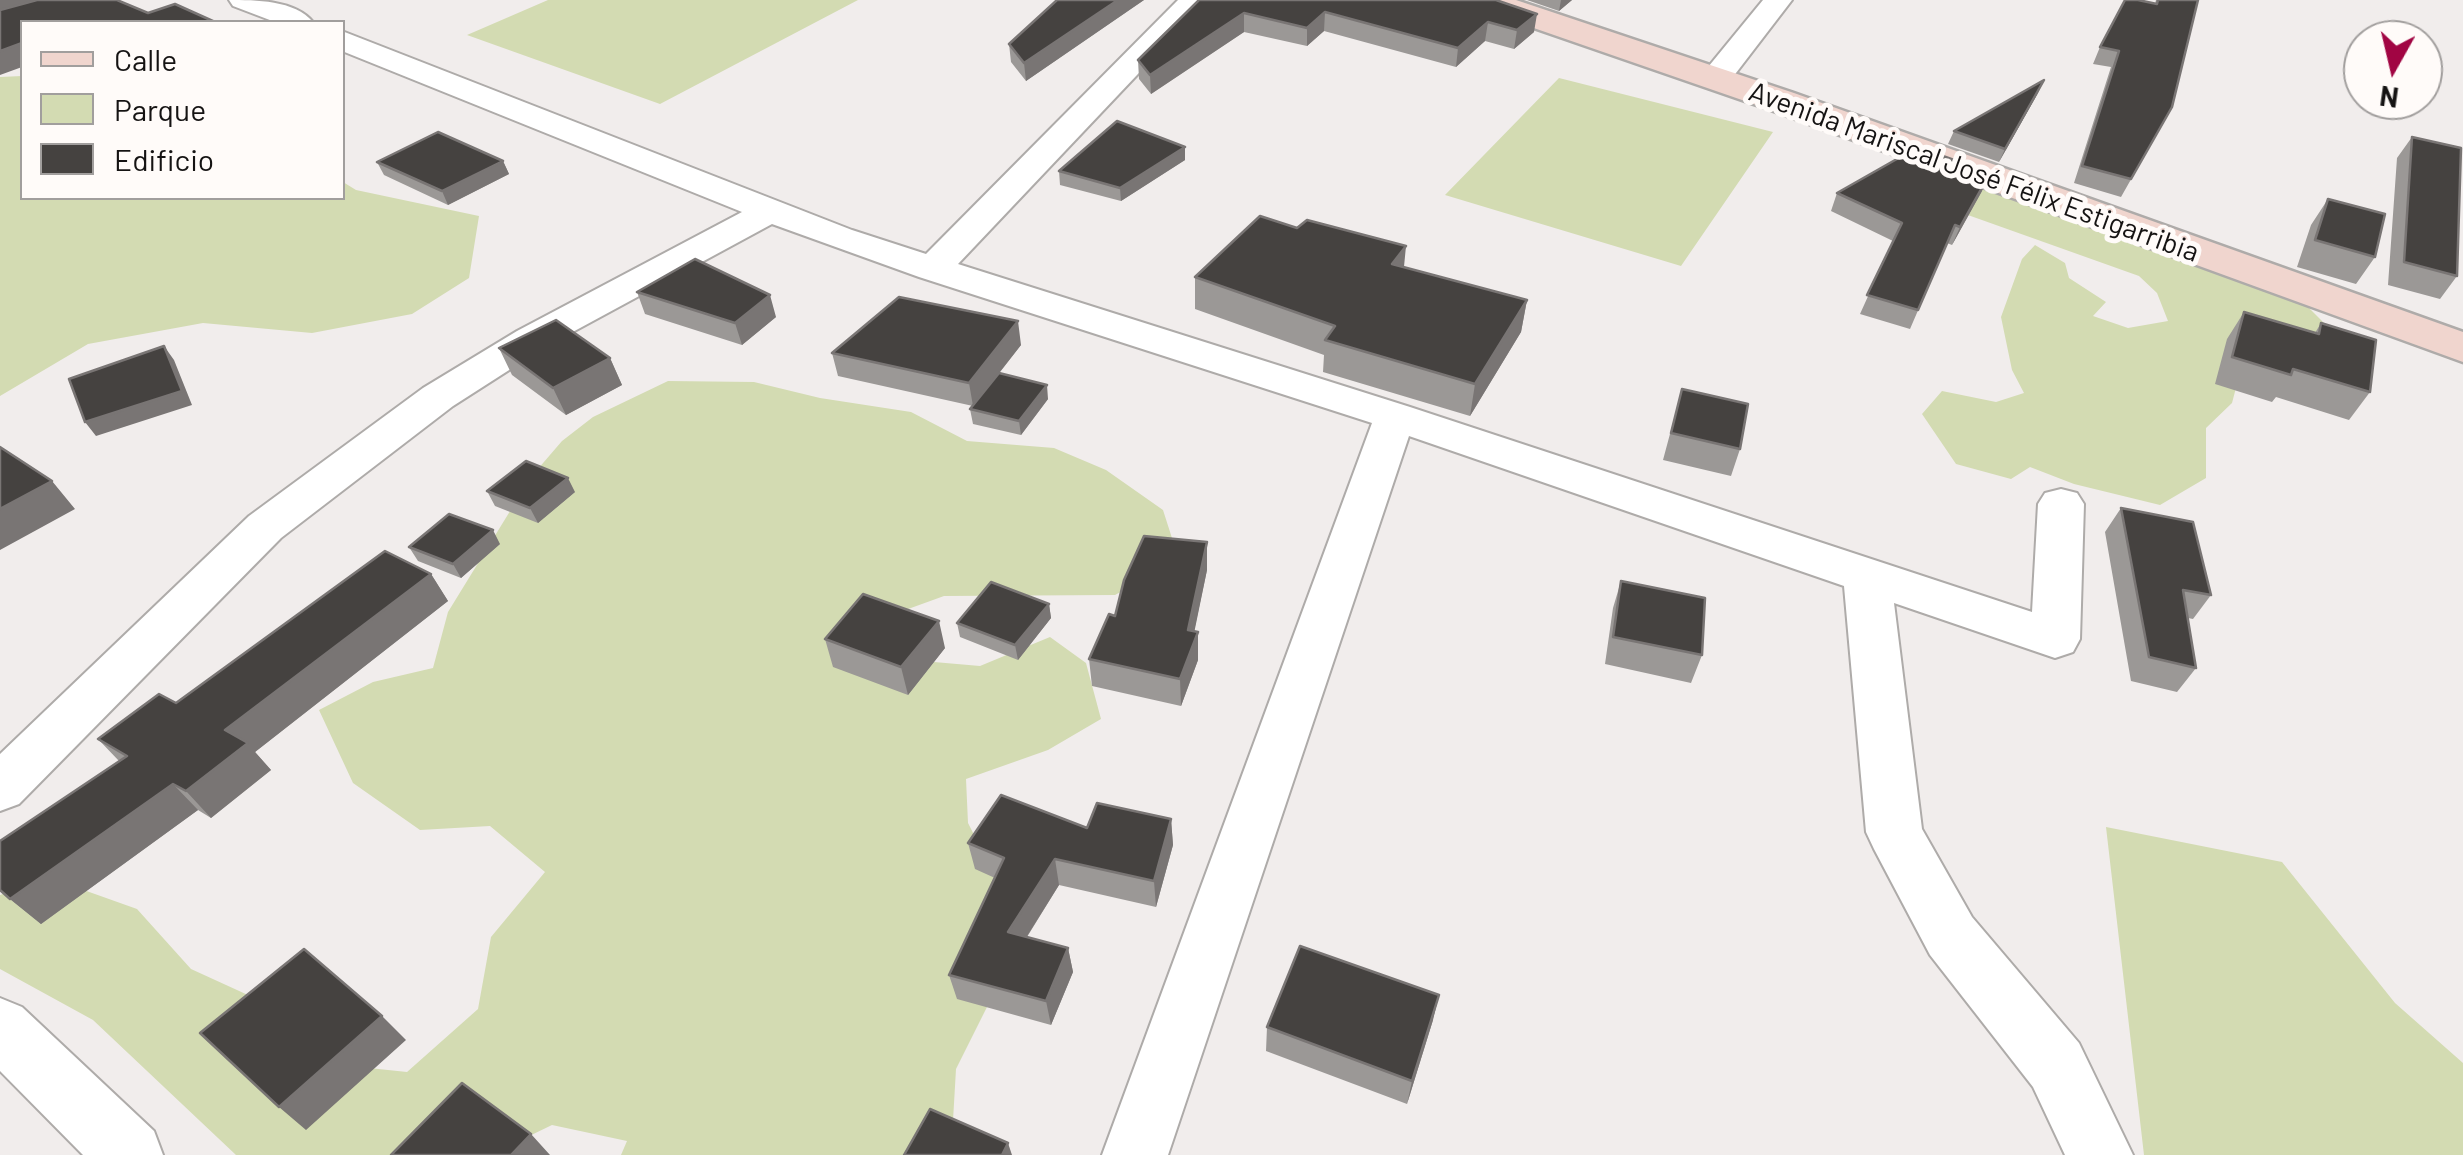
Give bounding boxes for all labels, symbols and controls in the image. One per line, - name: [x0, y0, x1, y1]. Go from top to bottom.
- legend: [20, 20, 345, 200]
- north arrow: [2343, 20, 2443, 120]
- text: Calle: [114, 41, 177, 77]
- street label: Avenida Mariscal José Félix Estigarribia: [1744, 75, 2204, 269]
- text: N: [2378, 80, 2401, 116]
- text: Parque: [114, 91, 206, 127]
- text: Edificio: [114, 141, 214, 177]

